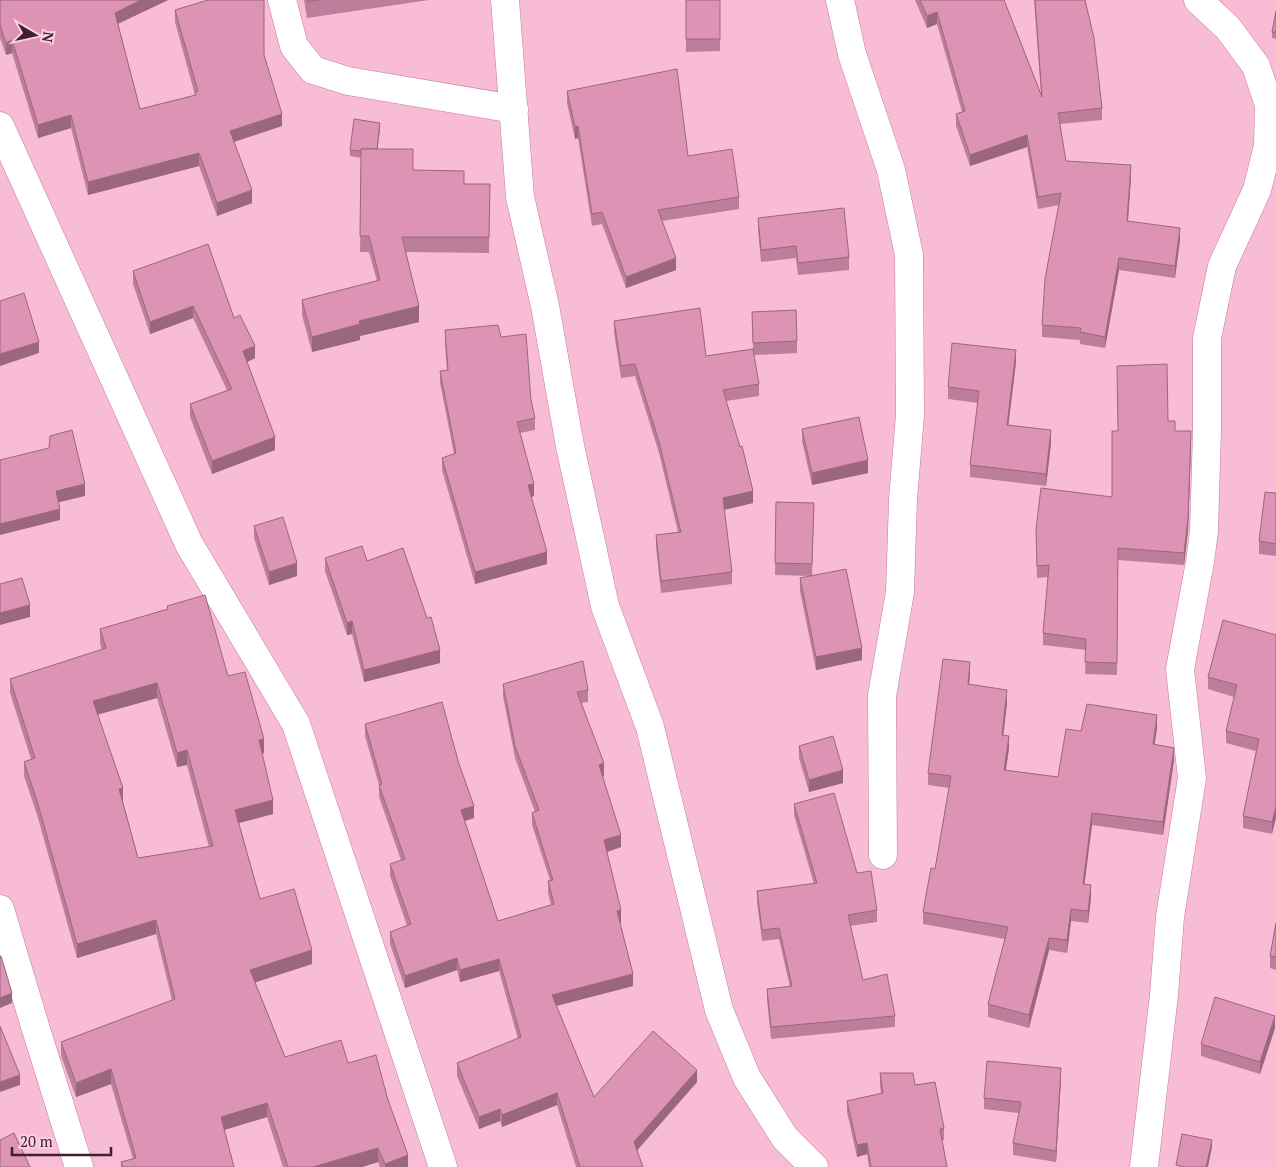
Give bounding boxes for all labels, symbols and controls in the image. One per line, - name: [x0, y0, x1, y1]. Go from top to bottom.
- north arrow: [10, 10, 60, 60]
- text: N: [38, 30, 59, 44]
- scale bar: [12, 1124, 111, 1156]
- text: 20 m: [20, 1131, 53, 1151]

